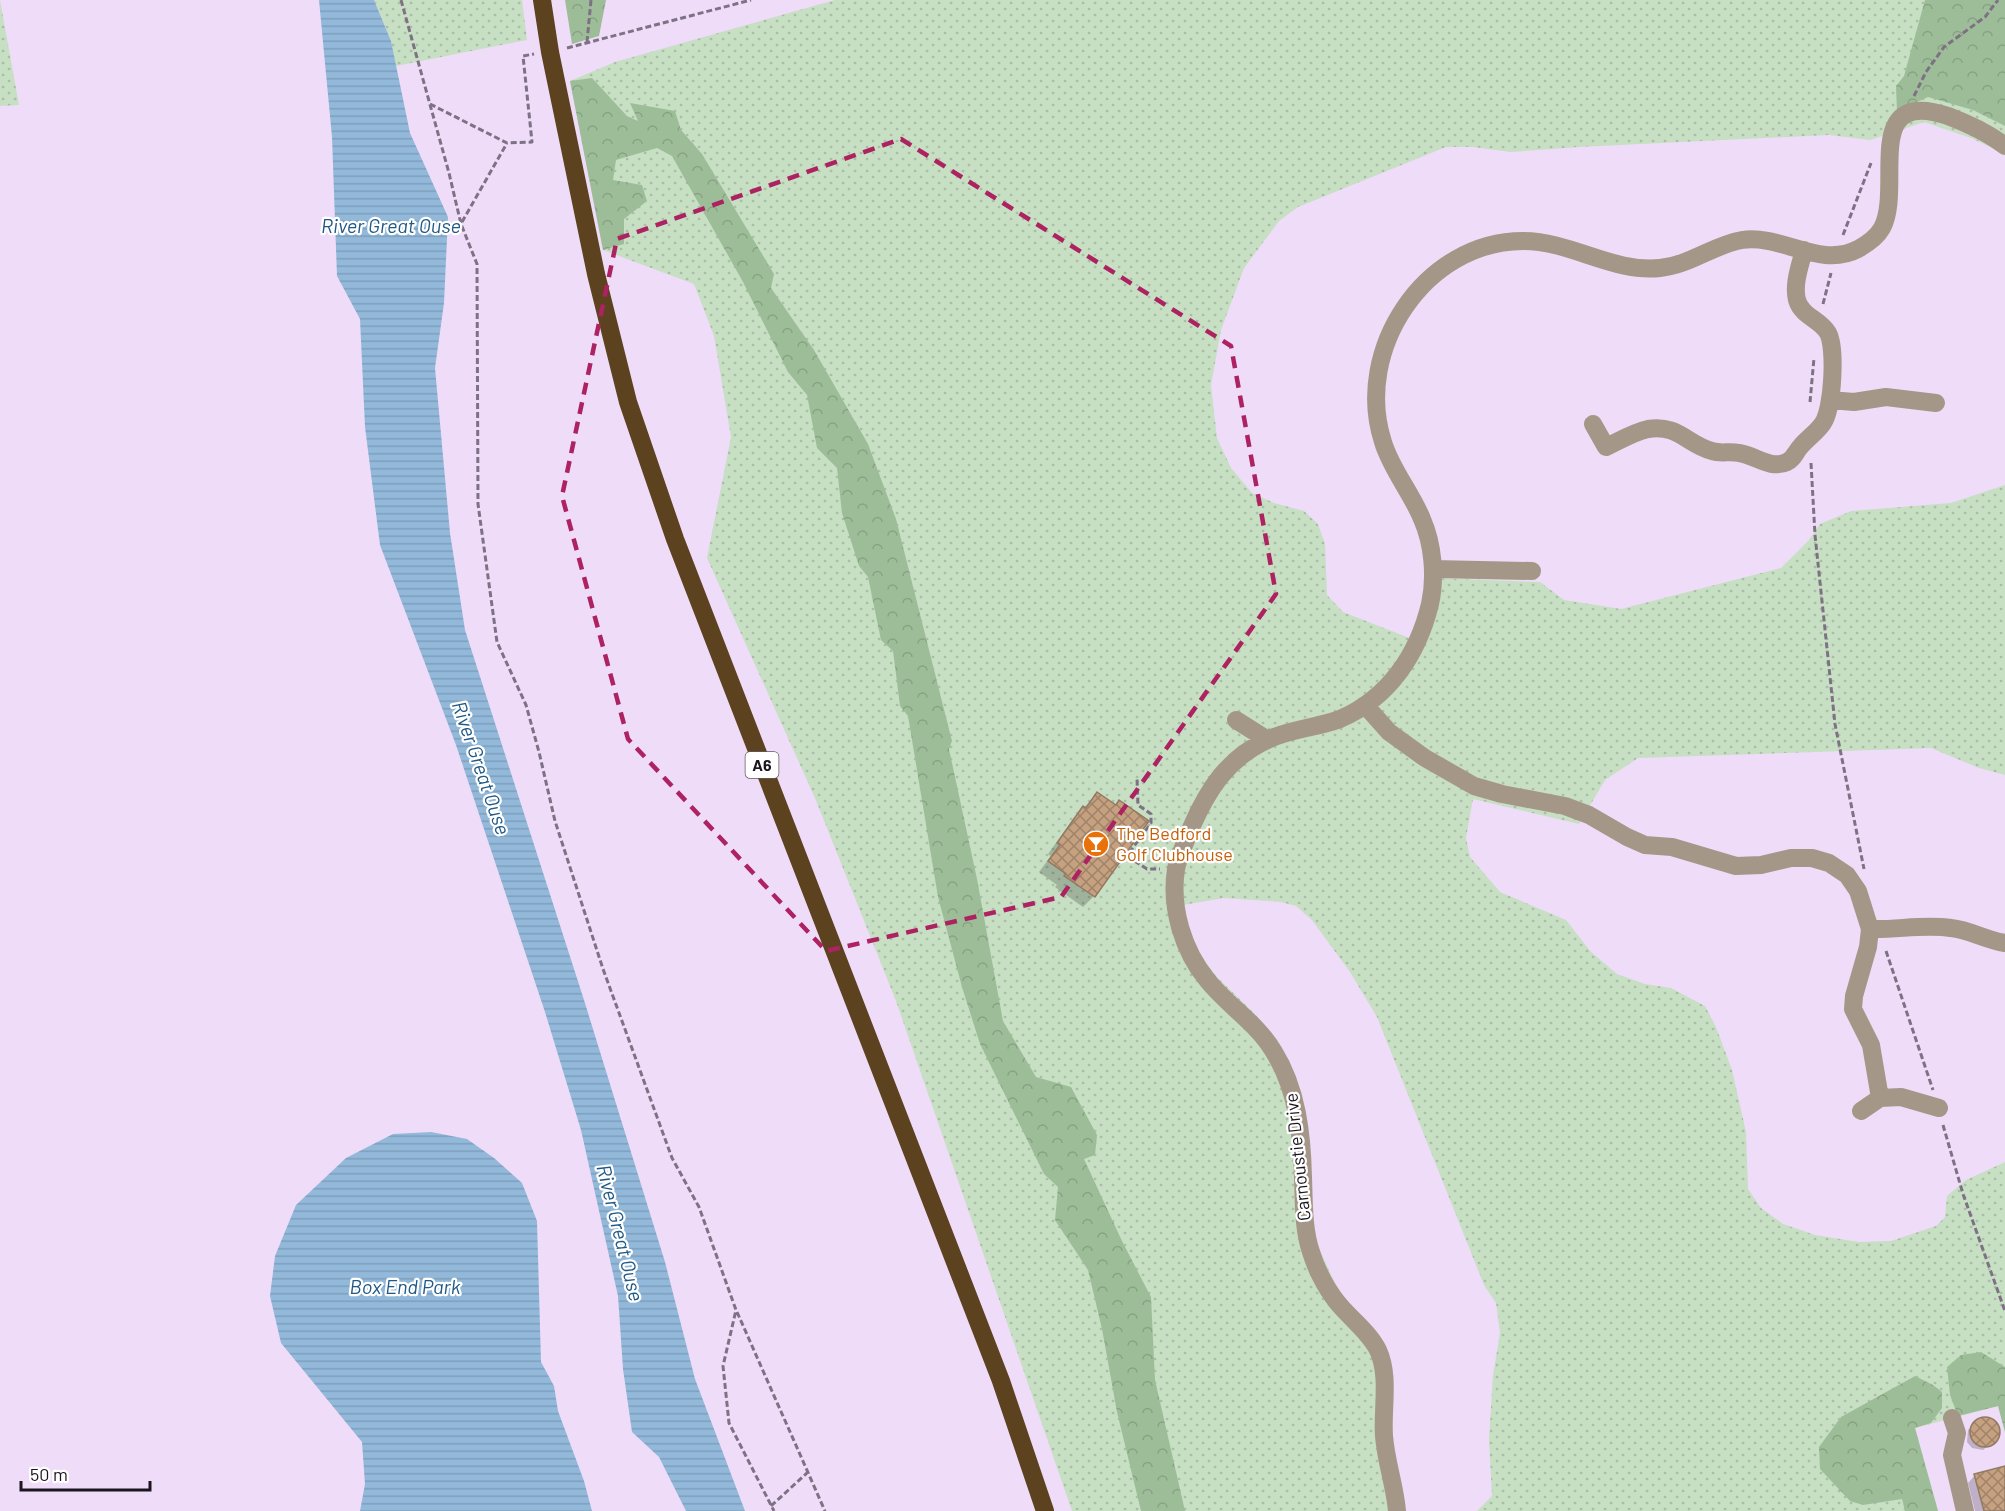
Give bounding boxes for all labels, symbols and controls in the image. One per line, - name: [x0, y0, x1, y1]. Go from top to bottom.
- water label: River Great Ouse: [321, 213, 461, 237]
- water label: River Great Ouse: [448, 698, 516, 838]
- road number: A6: [746, 752, 778, 778]
- place label: The Bedford Golf Clubhouse: [1116, 822, 1233, 865]
- bar icon: The Bedford Golf Clubhouse: [1081, 829, 1111, 859]
- street label: Carnoustie Drive: [1279, 1092, 1315, 1222]
- water label: River Great Ouse: [592, 1162, 650, 1304]
- water label: Box End Park: [350, 1274, 461, 1298]
- scale bar: [21, 1454, 150, 1492]
- text: 50 m: [30, 1463, 68, 1485]

